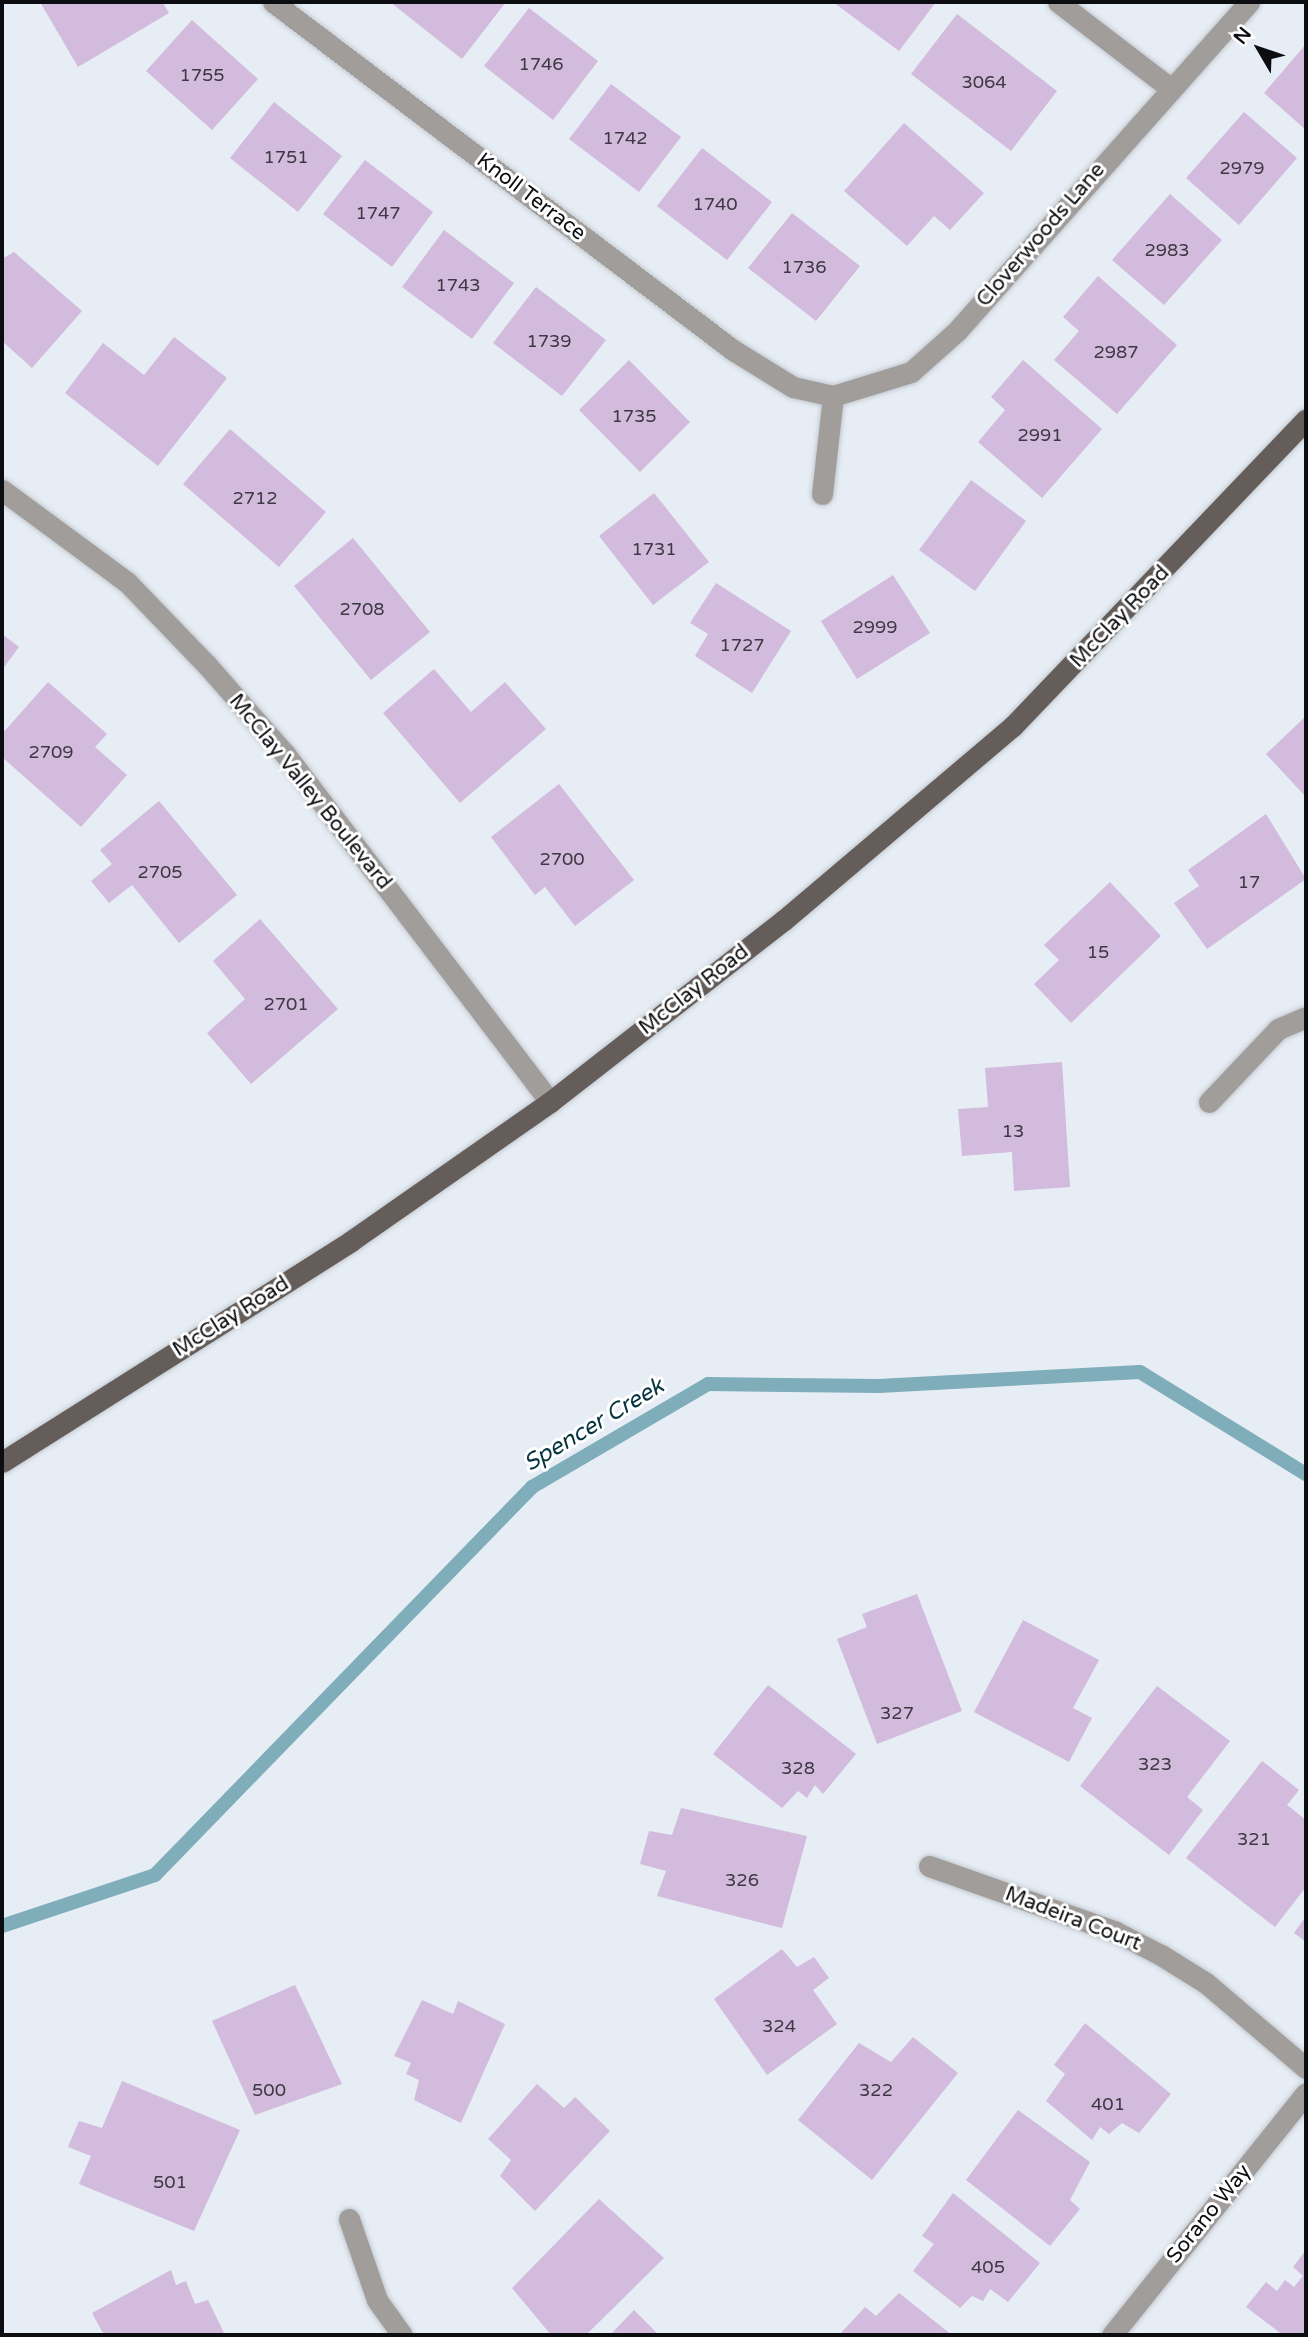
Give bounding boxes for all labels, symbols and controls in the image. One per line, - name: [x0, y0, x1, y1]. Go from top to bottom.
- north arrow: [1224, 14, 1294, 84]
- text: N: [1229, 23, 1256, 49]
- house number: 1746: [518, 53, 564, 75]
- house number: 1755: [179, 64, 225, 86]
- house number: 3064: [961, 71, 1007, 93]
- house number: 1742: [602, 127, 648, 149]
- house number: 1751: [263, 146, 309, 168]
- street label: Knoll Terrace: [472, 148, 590, 246]
- house number: 2979: [1219, 157, 1265, 179]
- street label: Cloverwoods Lane: [972, 158, 1110, 312]
- house number: 1740: [692, 193, 738, 215]
- house number: 1747: [355, 202, 401, 224]
- house number: 2983: [1144, 239, 1190, 261]
- house number: 1736: [781, 256, 827, 278]
- house number: 1743: [435, 274, 481, 296]
- house number: 1739: [526, 330, 572, 352]
- house number: 2987: [1093, 341, 1139, 363]
- house number: 1735: [611, 405, 657, 427]
- house number: 2991: [1017, 424, 1063, 446]
- house number: 2712: [232, 487, 278, 509]
- house number: 1731: [631, 538, 677, 560]
- street label: McClay Road: [1065, 561, 1175, 673]
- house number: 2708: [339, 598, 385, 620]
- house number: 2999: [852, 616, 898, 638]
- house number: 1727: [719, 634, 765, 656]
- street label: McClay Valley Boulevard: [223, 689, 397, 895]
- house number: 2709: [28, 741, 74, 763]
- house number: 2700: [539, 848, 585, 870]
- house number: 2705: [137, 861, 183, 883]
- house number: 17: [1238, 871, 1260, 893]
- street label: McClay Road: [634, 939, 754, 1041]
- house number: 15: [1087, 941, 1109, 963]
- house number: 2701: [263, 993, 309, 1015]
- house number: 13: [1002, 1120, 1024, 1142]
- street label: McClay Road: [168, 1271, 294, 1363]
- water label: Spencer Creek: [519, 1372, 669, 1478]
- house number: 327: [880, 1702, 914, 1724]
- house number: 323: [1138, 1753, 1172, 1775]
- house number: 328: [781, 1757, 815, 1779]
- house number: 321: [1237, 1828, 1271, 1850]
- house number: 326: [725, 1869, 759, 1891]
- street label: Madeira Court: [1001, 1881, 1145, 1957]
- house number: 324: [762, 2015, 796, 2037]
- house number: 500: [252, 2079, 286, 2101]
- house number: 322: [859, 2079, 893, 2101]
- house number: 401: [1091, 2093, 1125, 2115]
- street label: Sorano Way: [1161, 2160, 1257, 2268]
- house number: 501: [153, 2171, 187, 2193]
- house number: 405: [971, 2256, 1005, 2278]

